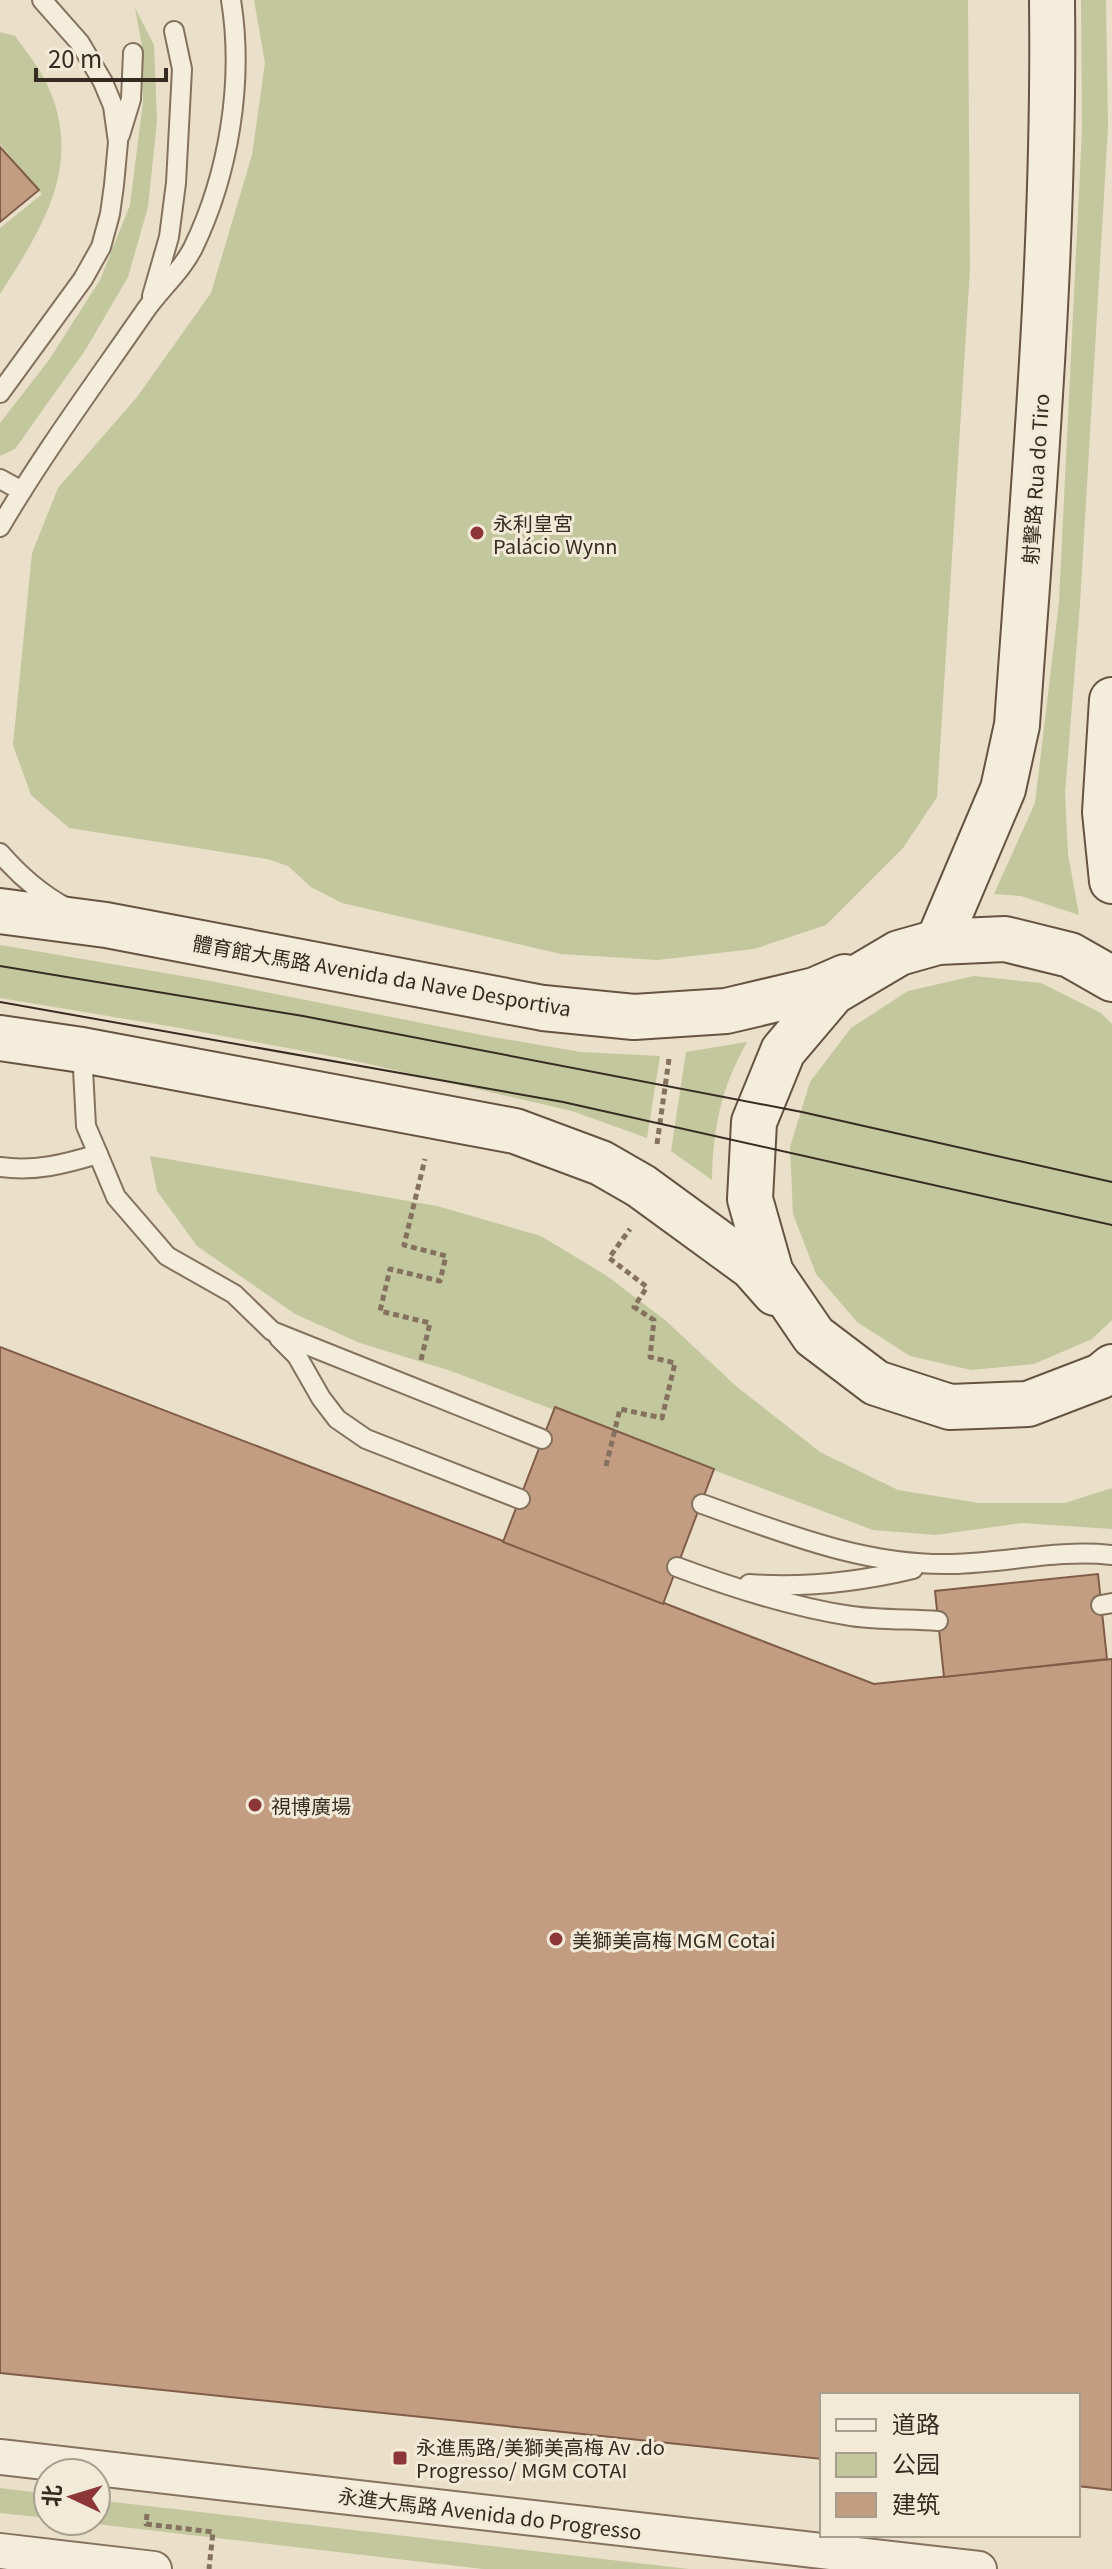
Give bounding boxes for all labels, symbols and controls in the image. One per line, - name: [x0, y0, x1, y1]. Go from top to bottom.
- scale bar: [36, 32, 166, 82]
- text: 20 m: [48, 40, 102, 75]
- street label: 射擊路 Rua do Tiro: [1015, 393, 1055, 565]
- place label: 永利皇宮 Palácio Wynn: [493, 508, 618, 560]
- marker: 永利皇宮 Palácio Wynn: [468, 524, 486, 542]
- street label: 體育館大馬路 Avenida da Nave Desportiva: [190, 927, 574, 1023]
- place label: 視博廣場: [271, 1791, 351, 1820]
- marker: 視博廣場: [246, 1796, 264, 1814]
- place label: 美獅美高梅 MGM Cotai: [572, 1925, 775, 1954]
- marker: 美獅美高梅 MGM Cotai: [547, 1930, 565, 1948]
- legend: [820, 2393, 1080, 2537]
- text: 道路: [892, 2405, 940, 2440]
- place label: 永進馬路/美獅美高梅 Av .do Progresso/ MGM COTAI: [416, 2432, 665, 2484]
- text: 公园: [892, 2445, 940, 2480]
- marker: 永進馬路/美獅美高梅 Av .do Progresso/ MGM COTAI: [391, 2449, 409, 2467]
- north arrow: [32, 2457, 112, 2537]
- street label: 永進大馬路 Avenida do Progresso: [337, 2480, 643, 2546]
- text: 北: [33, 2483, 67, 2508]
- text: 建筑: [892, 2485, 940, 2520]

